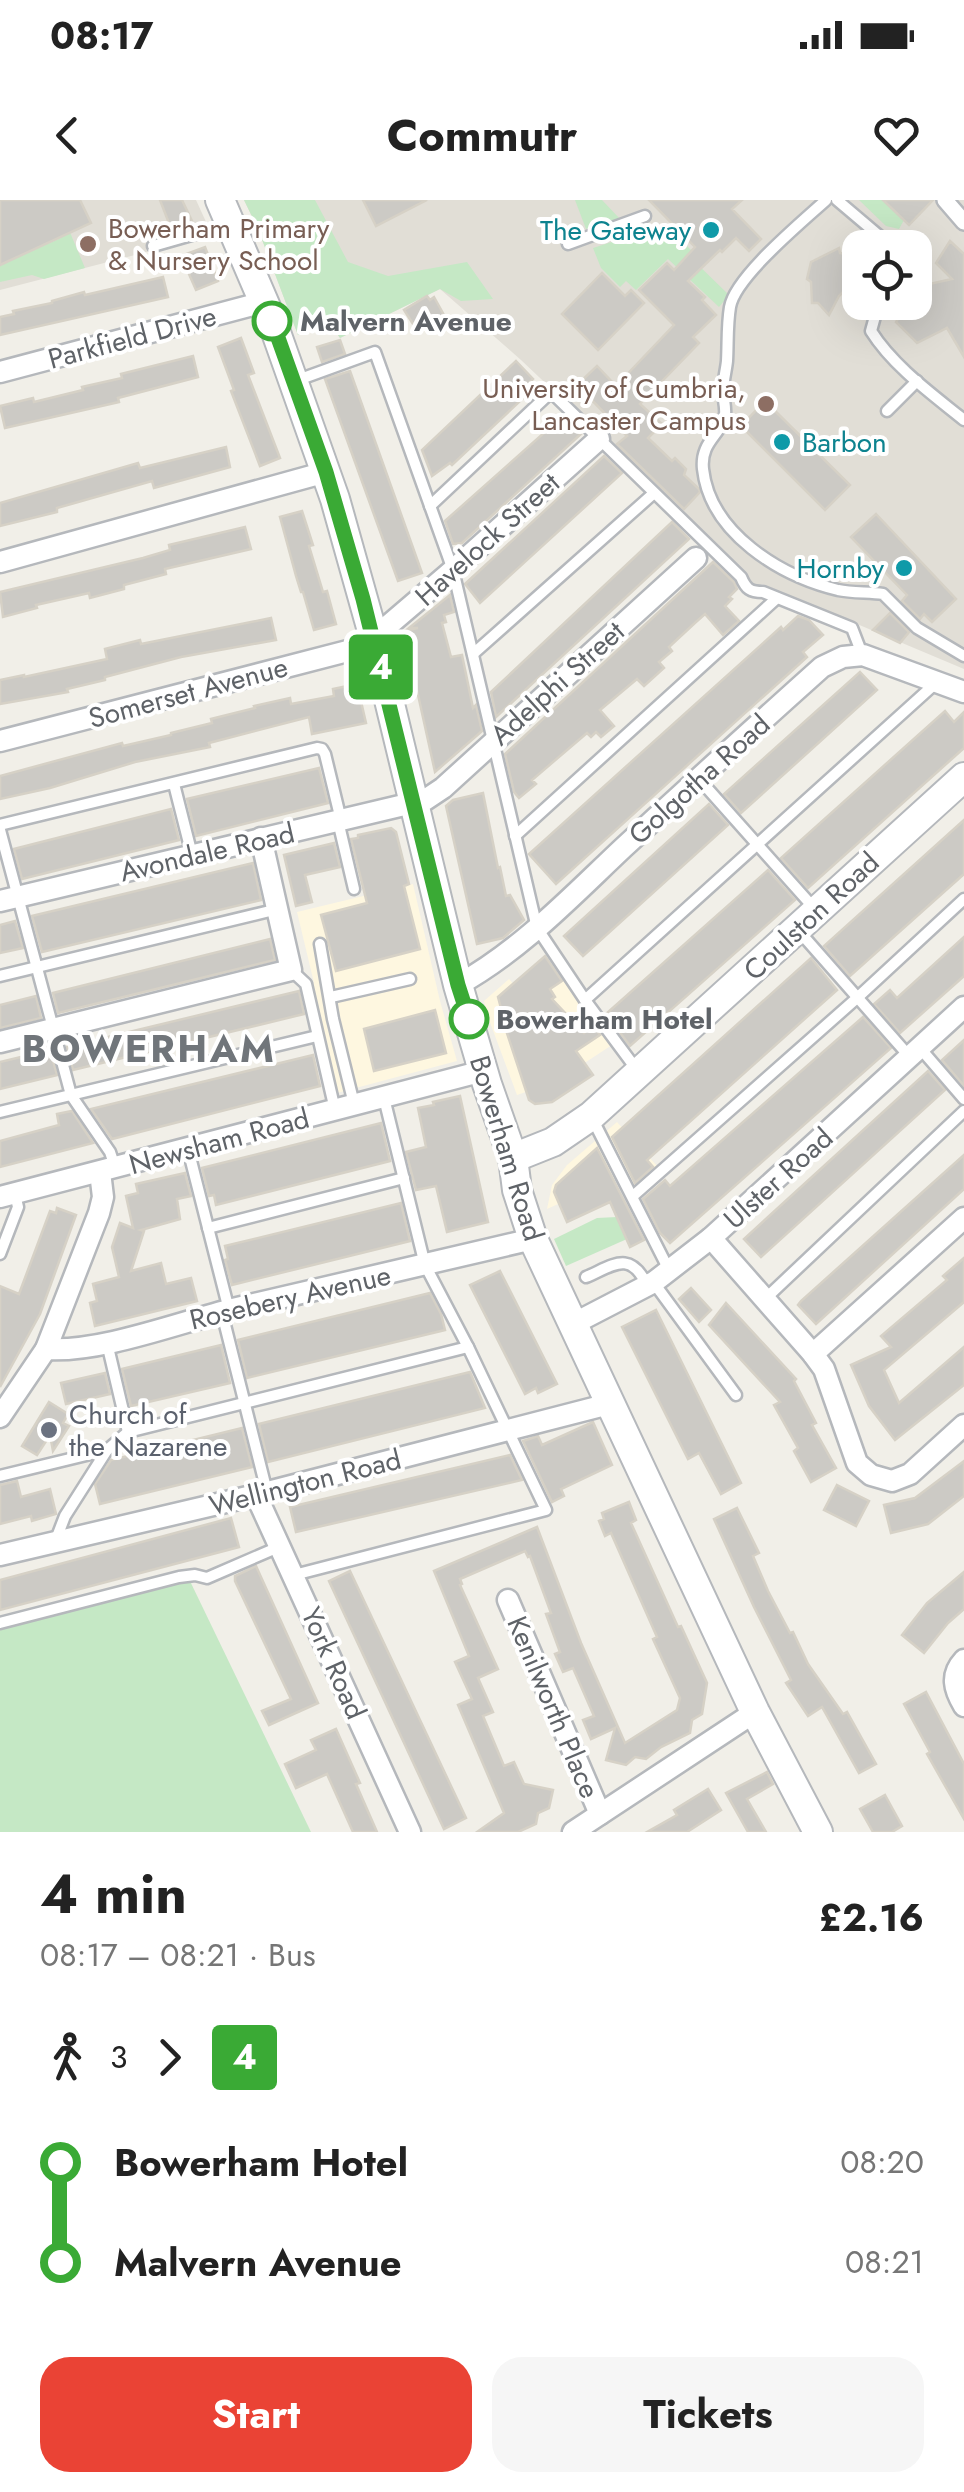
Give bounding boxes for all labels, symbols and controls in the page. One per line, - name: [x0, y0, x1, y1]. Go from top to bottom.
- text: 08:17: [50, 8, 153, 63]
- text: Commutr: [387, 103, 577, 168]
- icon: back: [40, 108, 95, 163]
- icon: heart: [869, 108, 924, 163]
- place label: Bowerham Primary & Nursery School: [108, 208, 330, 281]
- place label: The Gateway: [540, 210, 692, 251]
- marker: The Gateway: [700, 219, 722, 241]
- map controls: [842, 230, 932, 320]
- button: locate: [842, 230, 932, 320]
- marker: Bowerham Primary & Nursery School: [77, 233, 99, 255]
- street label: Parkfield Drive: [43, 295, 221, 380]
- place label: Malvern Avenue: [300, 301, 512, 342]
- marker: Malvern Avenue: [253, 302, 291, 340]
- place label: University of Cumbria, Lancaster Campus: [482, 368, 746, 441]
- marker: University of Cumbria, Lancaster Campus: [755, 393, 777, 415]
- place label: Barbon: [802, 422, 887, 463]
- marker: Barbon: [771, 431, 793, 453]
- street label: Havelock Street: [406, 463, 569, 616]
- place label: Hornby: [797, 548, 885, 589]
- marker: Hornby: [893, 557, 915, 579]
- street label: Adelphi Street: [481, 612, 634, 755]
- line badge: 4: [348, 634, 414, 700]
- text: 4: [369, 642, 393, 692]
- street label: Somerset Avenue: [84, 646, 292, 739]
- street label: Golgotha Road: [619, 704, 779, 854]
- street label: Avondale Road: [116, 812, 298, 892]
- street label: Coulston Road: [734, 843, 888, 990]
- place label: Bowerham Hotel: [496, 999, 713, 1040]
- marker: Bowerham Hotel: [450, 1000, 488, 1038]
- district label: BOWERHAM: [22, 1021, 276, 1076]
- street label: Bowerham Road: [459, 1050, 554, 1246]
- street label: Newsham Road: [125, 1098, 314, 1185]
- street label: Ulster Road: [715, 1118, 842, 1239]
- street label: Rosebery Avenue: [185, 1254, 395, 1341]
- place label: Church of the Nazarene: [69, 1394, 227, 1467]
- marker: Church of the Nazarene: [38, 1419, 60, 1441]
- street label: Wellington Road: [205, 1439, 405, 1526]
- street label: York Road: [291, 1601, 376, 1726]
- street label: Kenilworth Place: [497, 1610, 610, 1805]
- text: 4 min: [40, 1854, 187, 1934]
- text: £2.16: [819, 1890, 924, 1945]
- text: 08:17 – 08:21 · Bus: [40, 1932, 316, 1978]
- icon: walk: [40, 2030, 95, 2085]
- icon: forward: [142, 2030, 197, 2085]
- text: 4: [232, 2032, 257, 2082]
- text: 3: [110, 2034, 127, 2080]
- text: Bowerham Hotel: [114, 2135, 408, 2190]
- text: 08:20: [840, 2139, 924, 2185]
- text: Malvern Avenue: [114, 2235, 401, 2290]
- text: 08:21: [845, 2239, 924, 2285]
- button: Start: [40, 2357, 472, 2472]
- button: Tickets: [492, 2357, 924, 2472]

